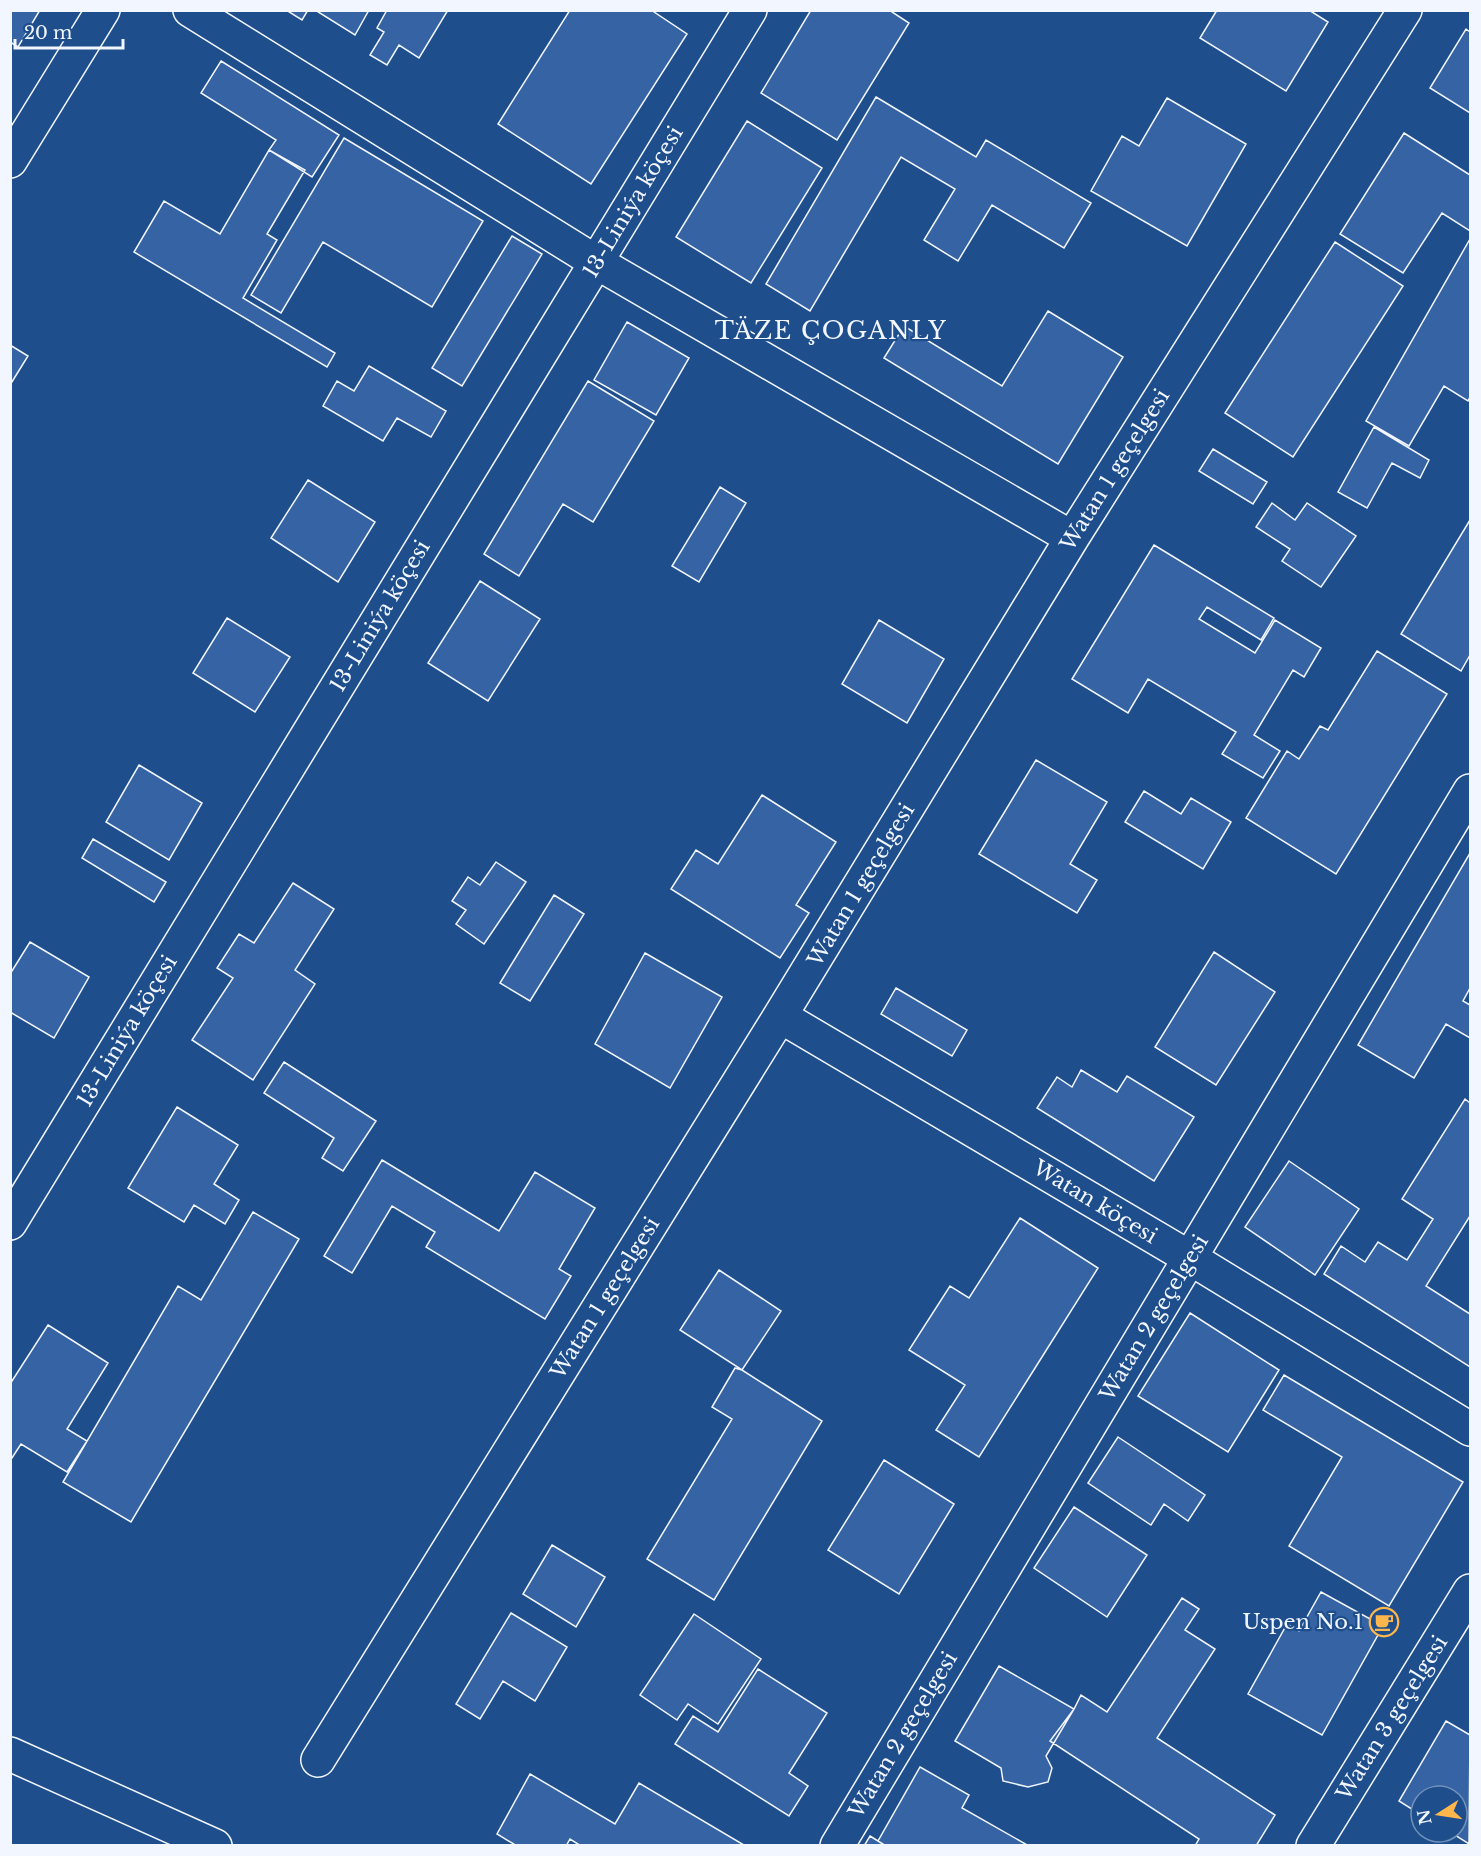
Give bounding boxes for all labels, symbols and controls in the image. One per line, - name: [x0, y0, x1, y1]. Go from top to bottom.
- scale bar: [15, 12, 123, 50]
- text: 20 m: [24, 22, 72, 44]
- street label: 13-Liniýa köçesi: [577, 121, 689, 283]
- district label: TÄZE ÇOGANLY: [715, 316, 947, 345]
- street label: Watan 1 geçelgesi: [1054, 384, 1175, 557]
- street label: 13-Liniýa köçesi: [324, 535, 436, 697]
- street label: Watan 1 geçelgesi: [802, 799, 920, 972]
- street label: 13-Liniýa köçesi: [71, 950, 183, 1112]
- street label: Watan köçesi: [1027, 1154, 1162, 1249]
- street label: Watan 1 geçelgesi: [544, 1212, 665, 1385]
- street label: Watan 2 geçelgesi: [1094, 1230, 1214, 1407]
- cafe icon: Uspen No.1: [1368, 1606, 1400, 1638]
- place label: Uspen No.1: [1242, 1609, 1363, 1635]
- street label: Watan 3 geçelgesi: [1330, 1631, 1453, 1806]
- street label: Watan 2 geçelgesi: [843, 1647, 963, 1824]
- north arrow: [1409, 1784, 1469, 1844]
- text: N: [1413, 1808, 1436, 1827]

